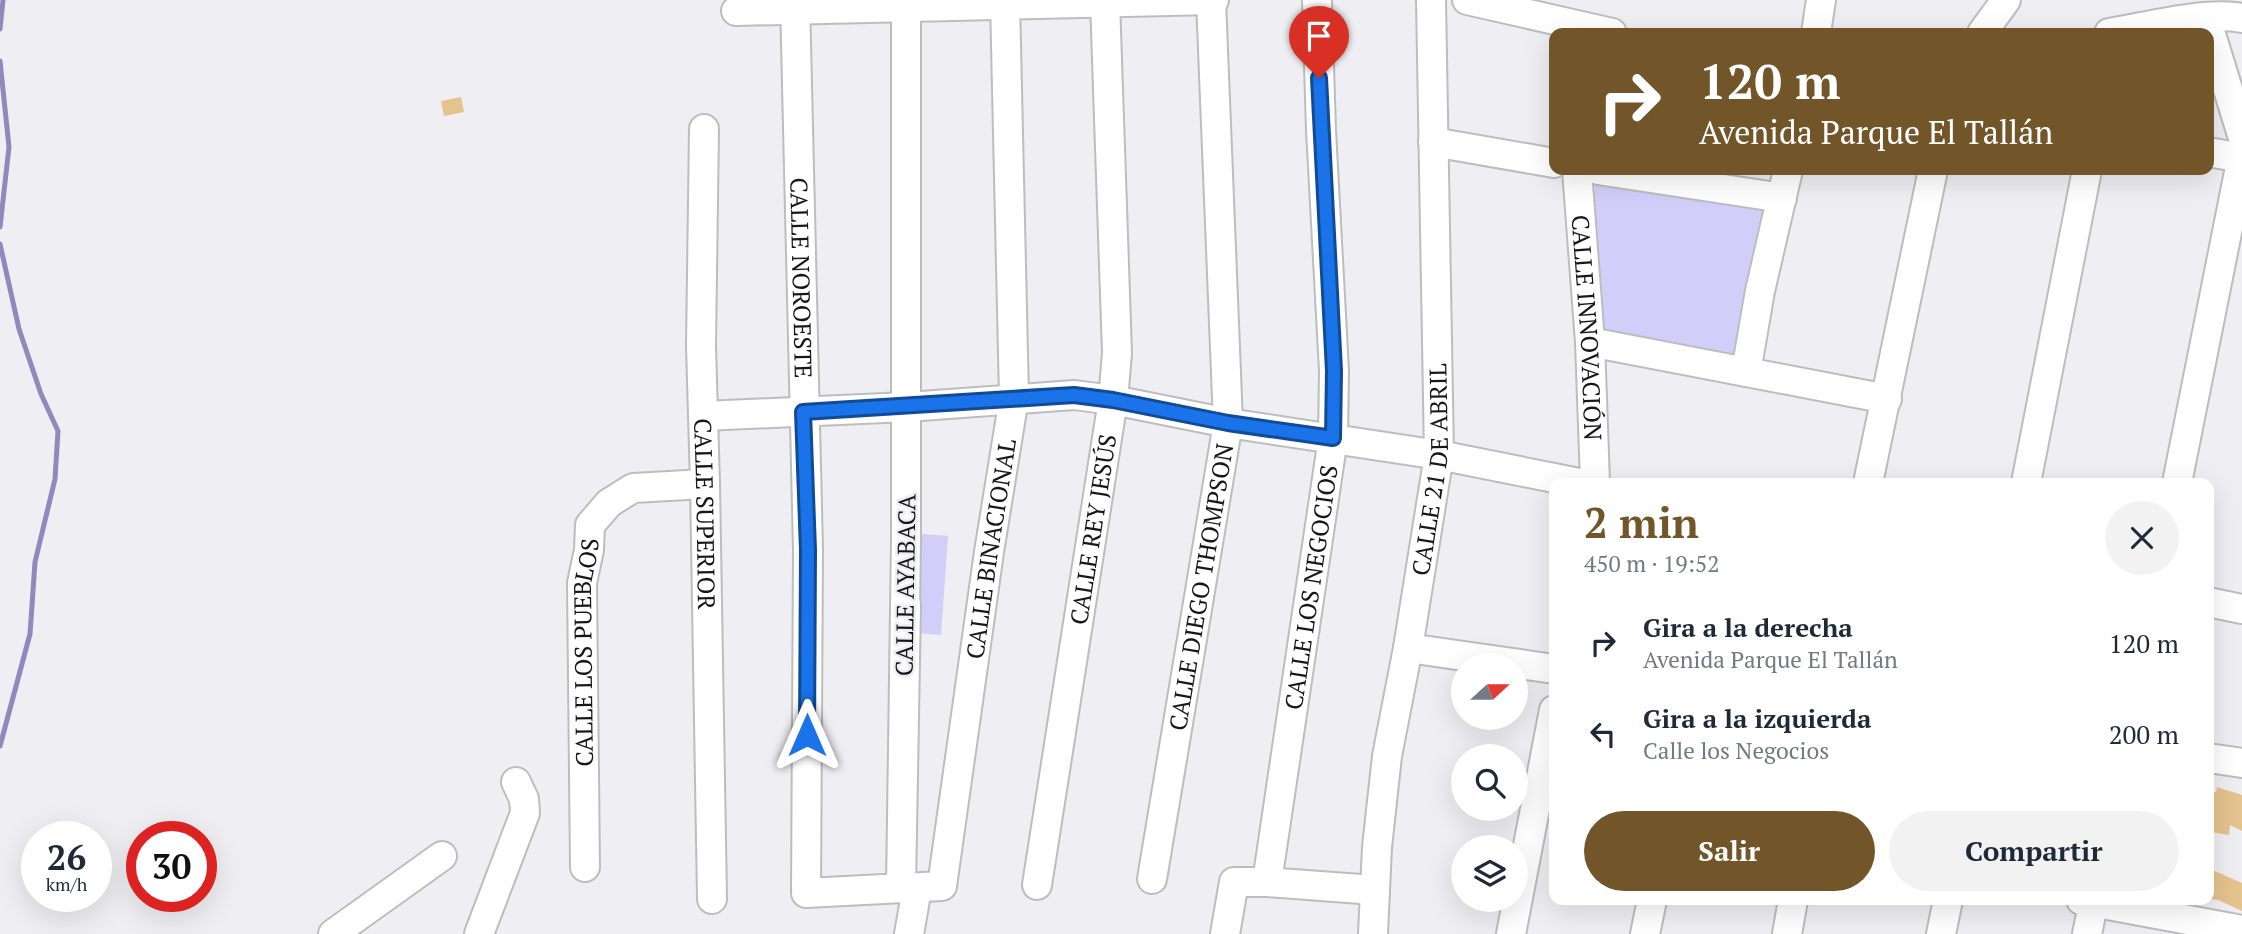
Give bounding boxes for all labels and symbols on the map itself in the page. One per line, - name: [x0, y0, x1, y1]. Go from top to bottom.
- pin: [1289, 6, 1349, 78]
- street label: CALLE NOROESTE: [783, 177, 820, 379]
- street label: CALLE INNOVACIÓN: [1564, 214, 1609, 441]
- street label: CALLE 21 DE ABRIL: [1404, 363, 1455, 578]
- street label: CALLE SUPERIOR: [687, 418, 723, 611]
- street label: CALLE REY JESÚS: [1062, 432, 1123, 627]
- street label: CALLE BINACIONAL: [958, 436, 1023, 661]
- street label: CALLE DIEGO THOMPSON: [1161, 441, 1240, 733]
- street label: CALLE LOS NEGOCIOS: [1277, 463, 1345, 712]
- street label: CALLE AYABACA: [887, 493, 923, 676]
- street label: CALLE LOS PUEBLOS: [566, 538, 605, 767]
- north arrow: [1451, 653, 1528, 730]
- position arrow: [770, 698, 844, 772]
- speed limit sign: 30: [126, 821, 217, 912]

